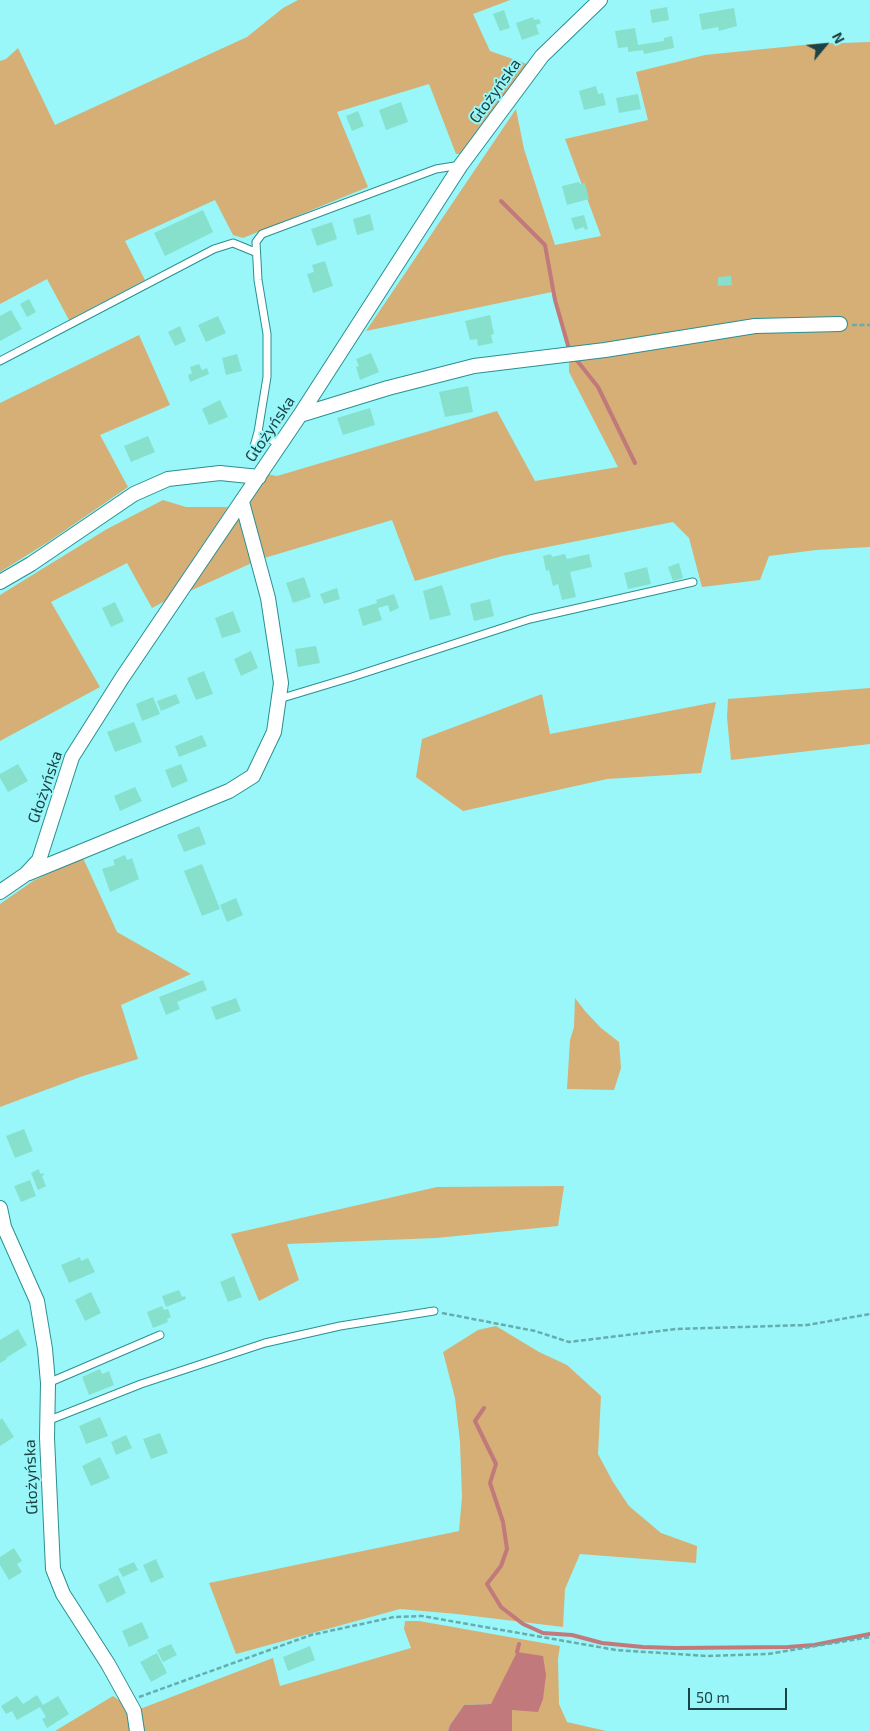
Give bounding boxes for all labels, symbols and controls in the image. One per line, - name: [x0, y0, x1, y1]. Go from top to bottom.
- north arrow: [800, 20, 850, 70]
- text: N: [829, 29, 849, 46]
- street label: Głożyńska: [465, 55, 525, 127]
- street label: Głożyńska: [241, 392, 299, 466]
- street label: Głożyńska: [24, 748, 66, 826]
- street label: Głożyńska: [20, 1439, 42, 1515]
- scale bar: [690, 1678, 789, 1710]
- text: 50 m: [696, 1688, 730, 1706]

